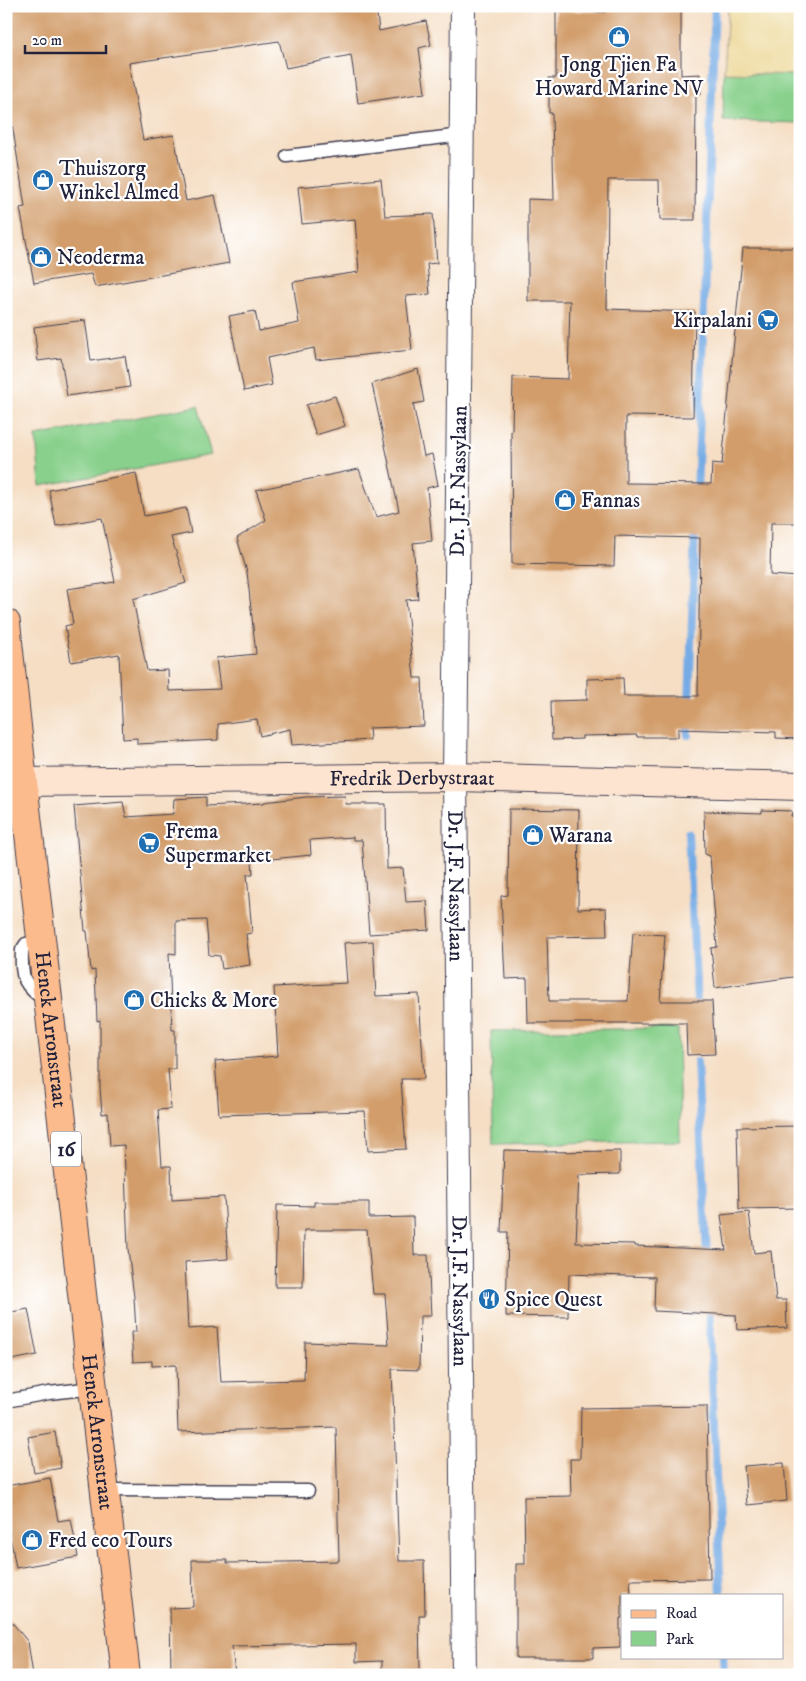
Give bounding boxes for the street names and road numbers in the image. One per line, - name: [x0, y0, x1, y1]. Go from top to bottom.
- street label: Dr. J.F. Nassylaan: [445, 405, 473, 557]
- street label: Fredrik Derbystraat: [329, 765, 495, 792]
- street label: Dr. J.F. Nassylaan: [441, 810, 469, 962]
- street label: Henck Arronstraat: [29, 950, 73, 1109]
- road number: 16: [51, 1132, 81, 1166]
- street label: Dr. J.F. Nassylaan: [445, 1215, 473, 1367]
- street label: Henck Arronstraat: [75, 1352, 119, 1512]

